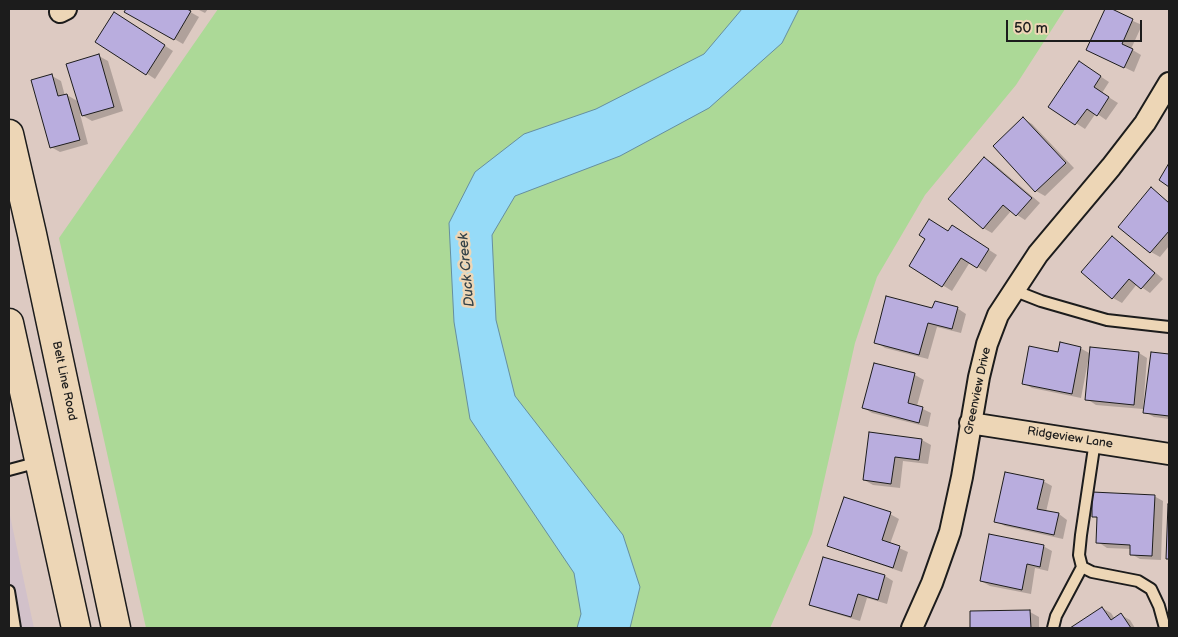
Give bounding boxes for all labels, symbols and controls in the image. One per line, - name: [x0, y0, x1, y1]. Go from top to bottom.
- scale bar: [1008, 10, 1144, 42]
- text: 50 m: [1014, 19, 1048, 38]
- water label: Duck Creek: [455, 232, 479, 308]
- street label: Belt Line Road: [49, 340, 79, 422]
- street label: Greenview Drive: [962, 346, 994, 436]
- street label: Ridgeview Lane: [1026, 424, 1114, 452]

